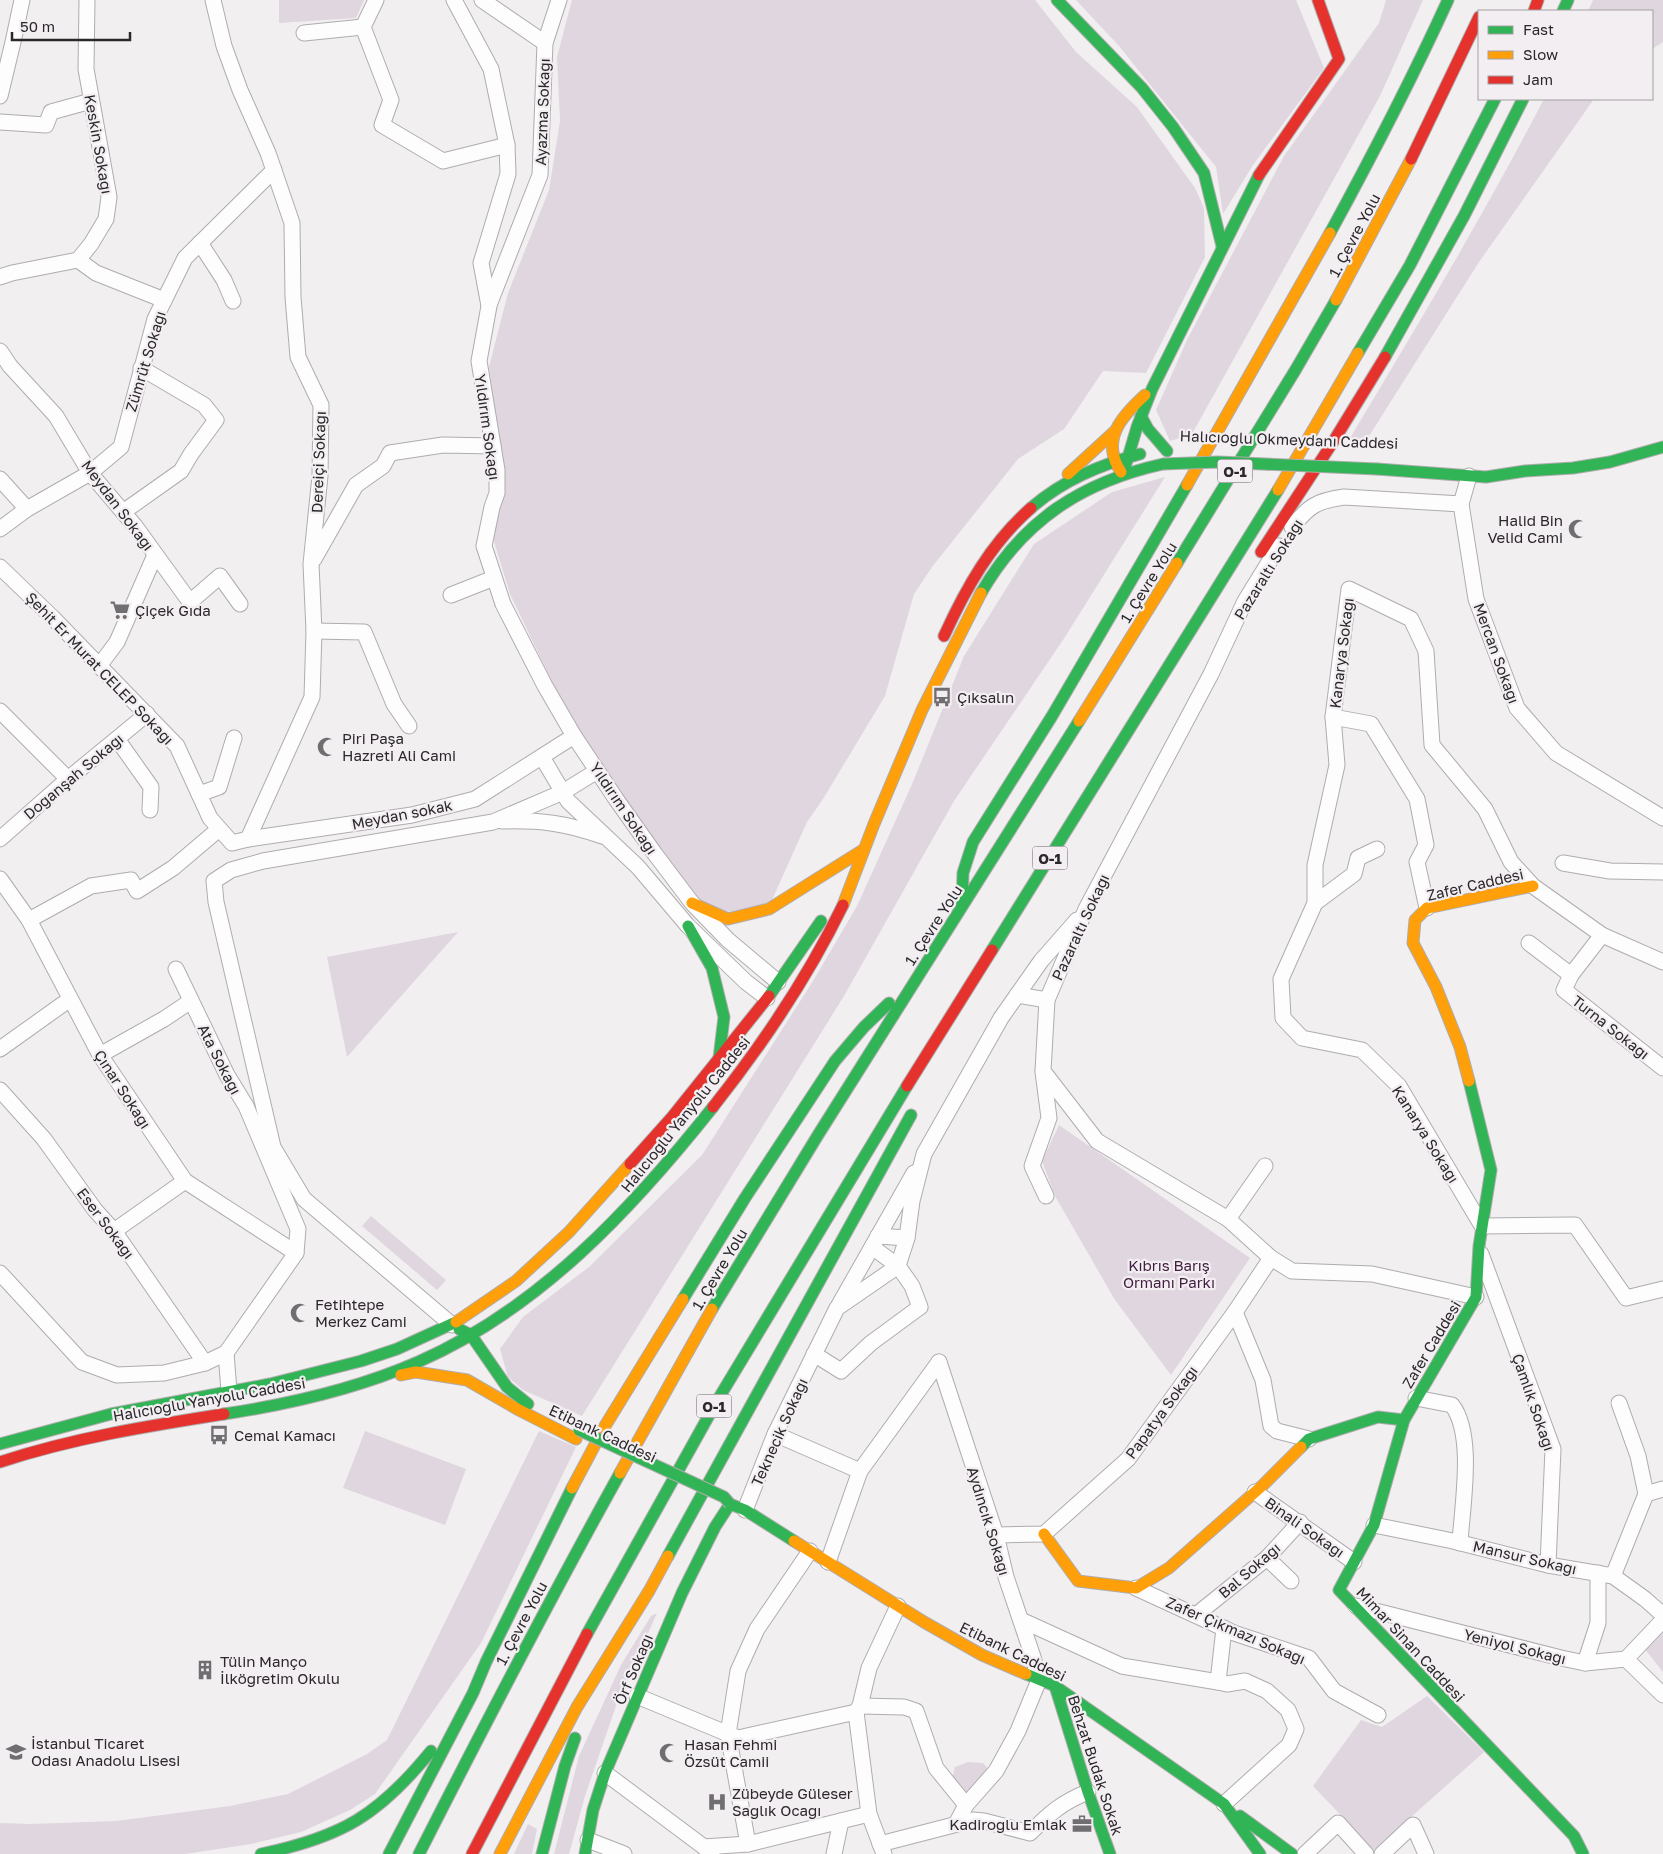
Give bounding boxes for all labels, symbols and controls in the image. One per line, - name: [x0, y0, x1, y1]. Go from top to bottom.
- scale bar: [12, 10, 130, 42]
- legend: [1478, 10, 1653, 100]
- text: 50 m: [20, 17, 55, 35]
- text: Fast: [1523, 20, 1554, 38]
- text: Slow: [1523, 45, 1558, 63]
- street label: Ayazma Sokağı: [531, 58, 553, 166]
- text: Jam: [1523, 70, 1553, 88]
- street label: Keskin Sokağı: [81, 93, 117, 195]
- street label: 1. Çevre Yolu: [1324, 190, 1384, 280]
- street label: Zümrüt Sokağı: [121, 308, 169, 414]
- street label: Yıldırım Sokağı: [472, 373, 504, 481]
- street label: Dereiçi Sokağı: [307, 411, 329, 513]
- street label: Halıcıoğlu Okmeydanı Caddesi: [1179, 426, 1399, 452]
- street label: Meydan Sokağı: [78, 456, 158, 554]
- road number: O-1: [1218, 460, 1252, 482]
- place label: Halid Bin Velid Cami: [1487, 511, 1563, 546]
- street label: Pazaraltı Sokağı: [1230, 515, 1306, 623]
- mosque icon: Halid Bin Velid Cami: [1567, 518, 1589, 540]
- street label: 1. Çevre Yolu: [1116, 538, 1180, 626]
- street label: Şehit Er Murat CELEP Sokağı: [22, 588, 178, 748]
- street label: Kanarya Sokağı: [1325, 597, 1357, 709]
- supermarket icon: Çiçek Gıda: [109, 599, 131, 621]
- street label: Mercan Sokağı: [1470, 600, 1524, 706]
- place label: Çiçek Gıda: [135, 601, 211, 619]
- bus stop icon: Çıksalın: [931, 686, 953, 708]
- place label: Çıksalın: [957, 688, 1014, 706]
- street label: Doğanşah Sokağı: [20, 729, 126, 823]
- place label: Piri Paşa Hazreti Ali Cami: [342, 729, 456, 764]
- mosque icon: Piri Paşa Hazreti Ali Cami: [316, 736, 338, 758]
- street label: Yıldırım Sokağı: [587, 759, 661, 857]
- street label: Meydan sokak: [350, 795, 454, 833]
- road number: O-1: [1032, 846, 1068, 870]
- street label: Zafer Caddesi: [1425, 864, 1525, 904]
- street label: Pazaraltı Sokağı: [1047, 871, 1113, 983]
- street label: 1. Çevre Yolu: [900, 882, 966, 968]
- street label: Turna Sokağı: [1569, 991, 1653, 1063]
- street label: Ata Sokağı: [195, 1021, 245, 1097]
- street label: Halıcıoğlu Yanyolu Caddesi: [617, 1033, 753, 1195]
- street label: Çınar Sokağı: [91, 1046, 155, 1132]
- street label: Kanarya Sokağı: [1389, 1082, 1463, 1186]
- street label: Eser Sokağı: [74, 1184, 138, 1262]
- street label: 1. Çevre Yolu: [688, 1225, 750, 1313]
- park label: Kıbrıs Barış Ormanı Parkı: [1123, 1256, 1215, 1291]
- place label: Fetihtepe Merkez Cami: [315, 1295, 407, 1330]
- street label: Zafer Caddesi: [1398, 1297, 1464, 1391]
- mosque icon: Fetihtepe Merkez Cami: [289, 1302, 311, 1324]
- street label: Çamlık Sokağı: [1509, 1351, 1559, 1453]
- street label: Papatya Sokağı: [1121, 1362, 1201, 1462]
- street label: Halıcıoğlu Yanyolu Caddesi: [111, 1373, 307, 1425]
- street label: Teknecik Sokağı: [747, 1375, 811, 1489]
- road number: O-1: [696, 1394, 732, 1418]
- street label: Etibank Caddesi: [547, 1400, 659, 1466]
- bus stop icon: Cemal Kamacı: [208, 1424, 230, 1446]
- place label: Cemal Kamacı: [234, 1426, 336, 1444]
- street label: Aydıncık Sokağı: [964, 1464, 1014, 1578]
- street label: Binali Sokağı: [1262, 1493, 1348, 1561]
- street label: Mansur Sokağı: [1471, 1536, 1579, 1578]
- street label: Bal Sokağı: [1215, 1538, 1283, 1602]
- street label: 1. Çevre Yolu: [491, 1578, 551, 1668]
- street label: Mimar Sinan Caddesi: [1353, 1583, 1469, 1705]
- street label: Zafer Çıkmazı Sokağı: [1164, 1592, 1308, 1668]
- street label: Etibank Caddesi: [957, 1617, 1069, 1685]
- street label: Yeniyol Sokağı: [1462, 1625, 1568, 1667]
- street label: Örf Sokağı: [610, 1631, 656, 1707]
- place label: Tülin Manço İlköğretim Okulu: [220, 1652, 340, 1687]
- building icon: Tülin Manço İlköğretim Okulu: [194, 1659, 216, 1681]
- street label: Behzat Budak Sokak: [1065, 1692, 1127, 1838]
- place label: İstanbul Ticaret Odası Anadolu Lisesi: [31, 1734, 180, 1769]
- place label: Hasan Fehmi Özsüt Camii: [684, 1735, 777, 1770]
- school or university icon: İstanbul Ticaret Odası Anadolu Lisesi: [5, 1741, 27, 1763]
- mosque icon: Hasan Fehmi Özsüt Camii: [658, 1742, 680, 1764]
- place label: Zübeyde Güleser Sağlık Ocağı: [732, 1784, 853, 1819]
- hospital icon: Zübeyde Güleser Sağlık Ocağı: [706, 1791, 728, 1813]
- office icon: Kadiroğlu Emlak: [1071, 1813, 1093, 1835]
- place label: Kadiroğlu Emlak: [949, 1815, 1068, 1833]

